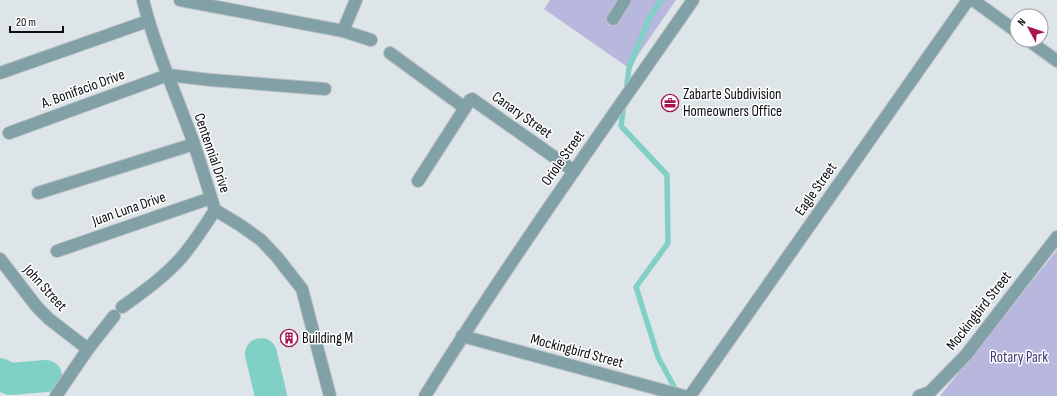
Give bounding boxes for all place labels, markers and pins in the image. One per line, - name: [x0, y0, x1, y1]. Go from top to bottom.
- place label: Zabarte Subdivision Homeowners Office: [683, 85, 782, 121]
- office icon: Zabarte Subdivision Homeowners Office: [660, 93, 680, 113]
- building icon: Building M: [279, 328, 299, 348]
- place label: Building M: [302, 329, 353, 348]

